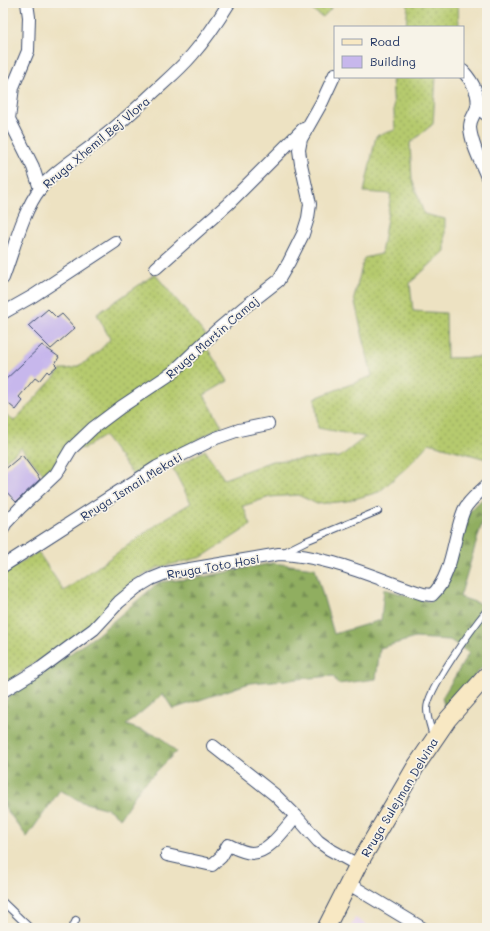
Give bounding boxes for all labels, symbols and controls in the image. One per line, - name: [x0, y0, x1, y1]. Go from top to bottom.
- legend: [334, 26, 464, 78]
- text: Road: [370, 33, 400, 49]
- text: Building: [370, 53, 416, 69]
- street label: Rruga Xhemil Bej Vlora: [39, 93, 153, 191]
- street label: Rruga Martin Camaj: [162, 292, 262, 382]
- street label: Rruga Ismail Mekati: [77, 448, 185, 524]
- street label: Rruga Toto Hosi: [165, 550, 261, 582]
- street label: Rruga Sulejman Delvina: [357, 734, 441, 860]

